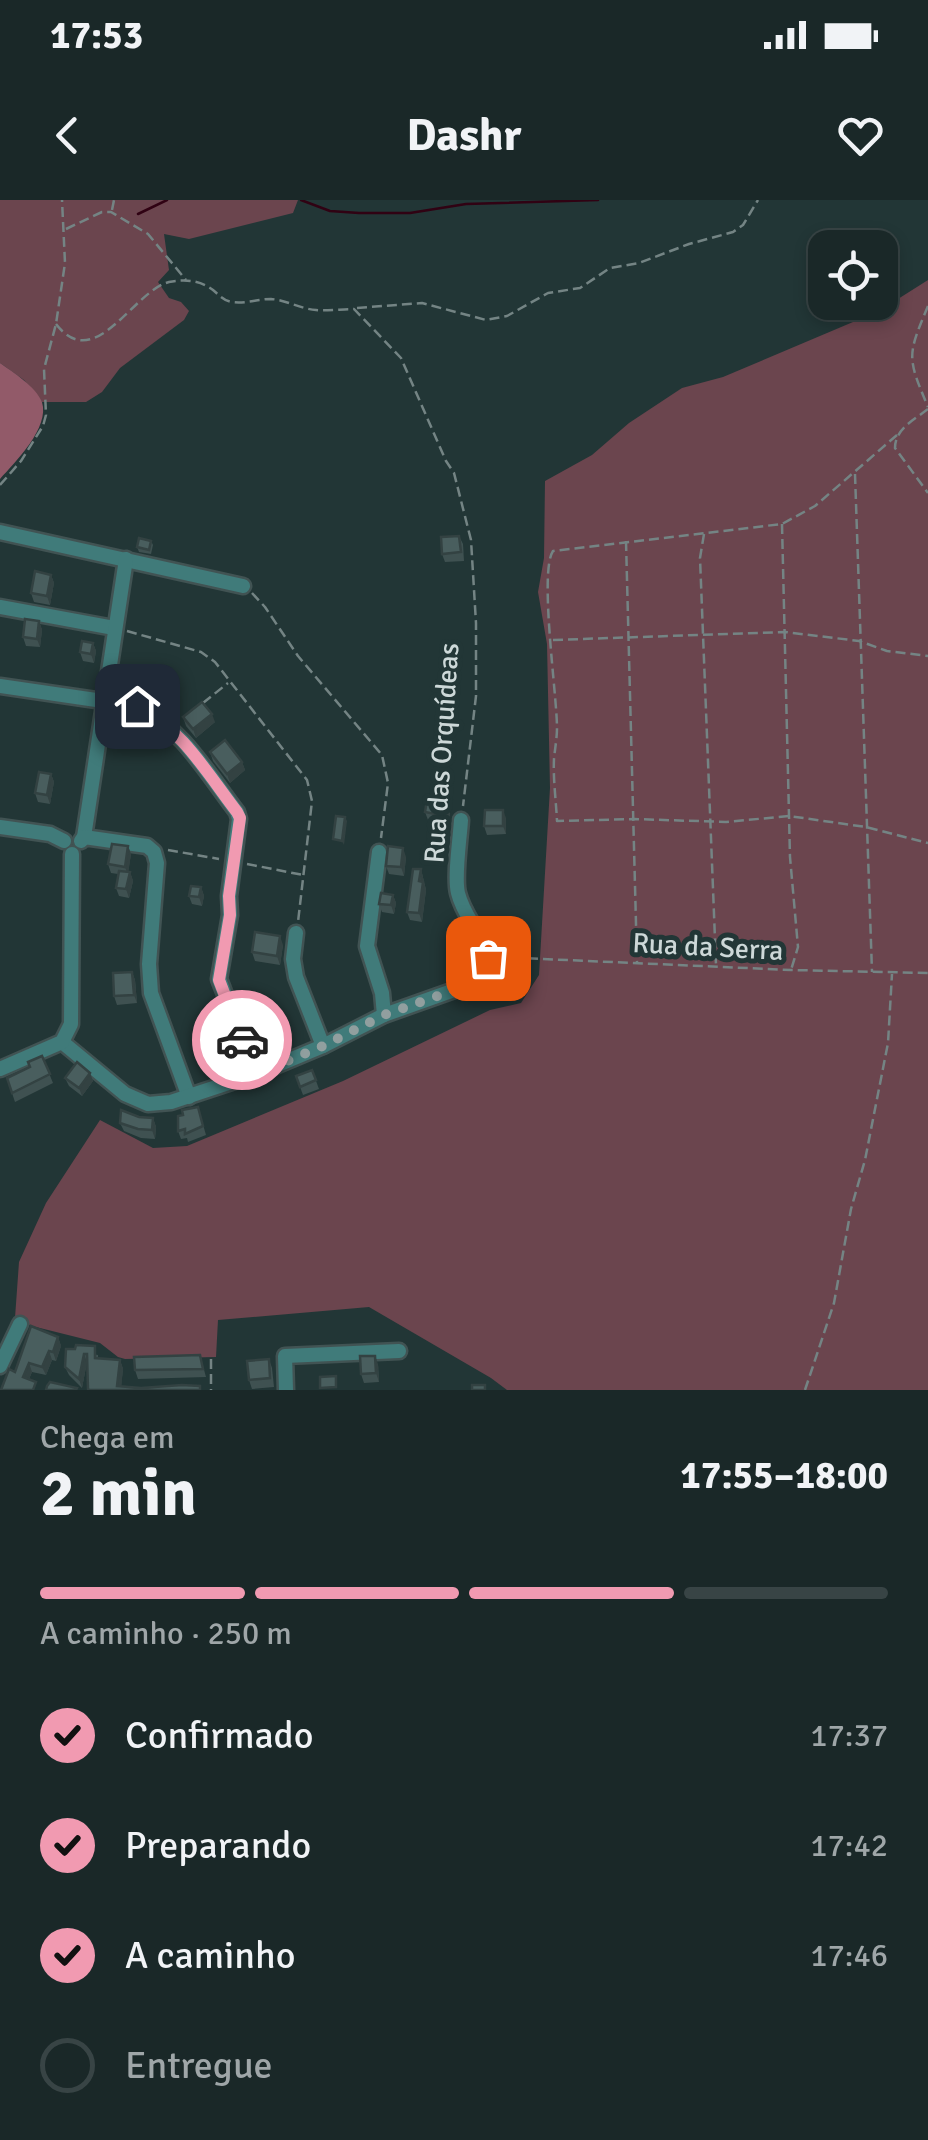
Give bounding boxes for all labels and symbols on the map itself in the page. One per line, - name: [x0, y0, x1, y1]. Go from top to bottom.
- street label: Rua das Orquídeas: [417, 642, 467, 864]
- pin: [95, 664, 180, 749]
- pin: [446, 916, 531, 1001]
- street label: Rua da Serra: [632, 926, 784, 968]
- courier: [192, 990, 292, 1090]

